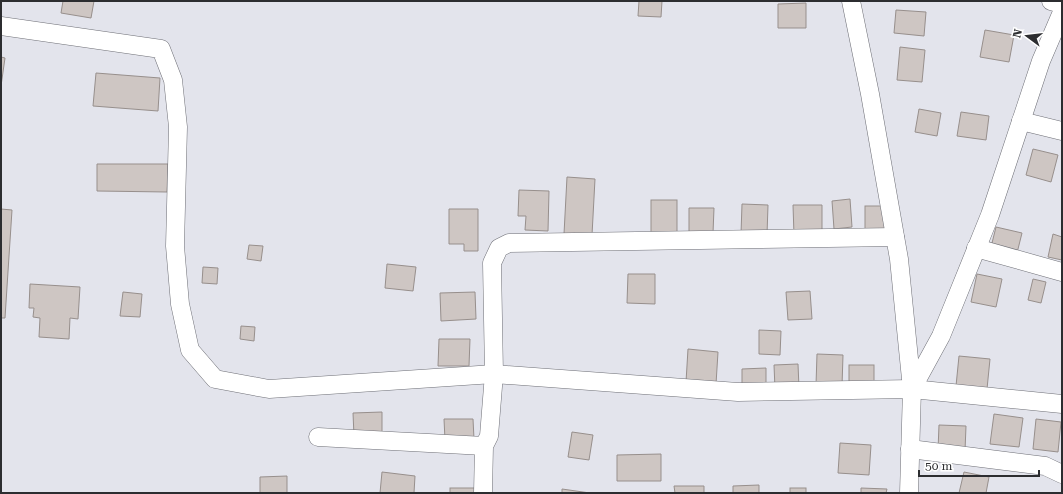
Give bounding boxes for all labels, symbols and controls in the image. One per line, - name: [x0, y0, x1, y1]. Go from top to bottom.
- north arrow: [1007, 16, 1047, 56]
- text: N: [1010, 27, 1025, 39]
- scale bar: [919, 452, 1039, 478]
- text: 50 m: [925, 459, 952, 473]

